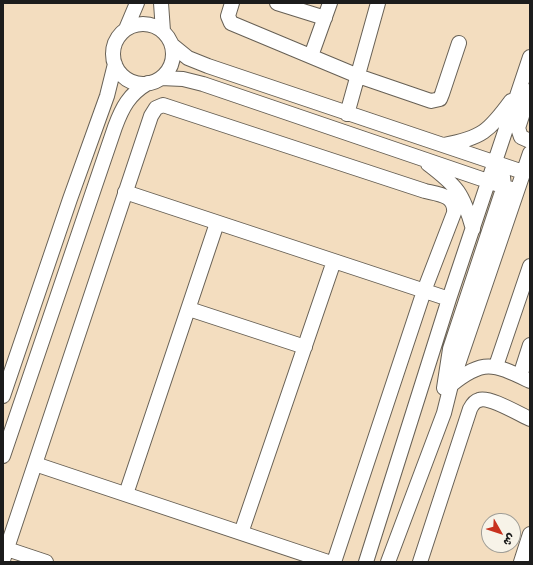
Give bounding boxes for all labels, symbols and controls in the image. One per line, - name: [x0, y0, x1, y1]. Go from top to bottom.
- north arrow: [481, 513, 521, 553]
- text: ش: [500, 531, 519, 549]

